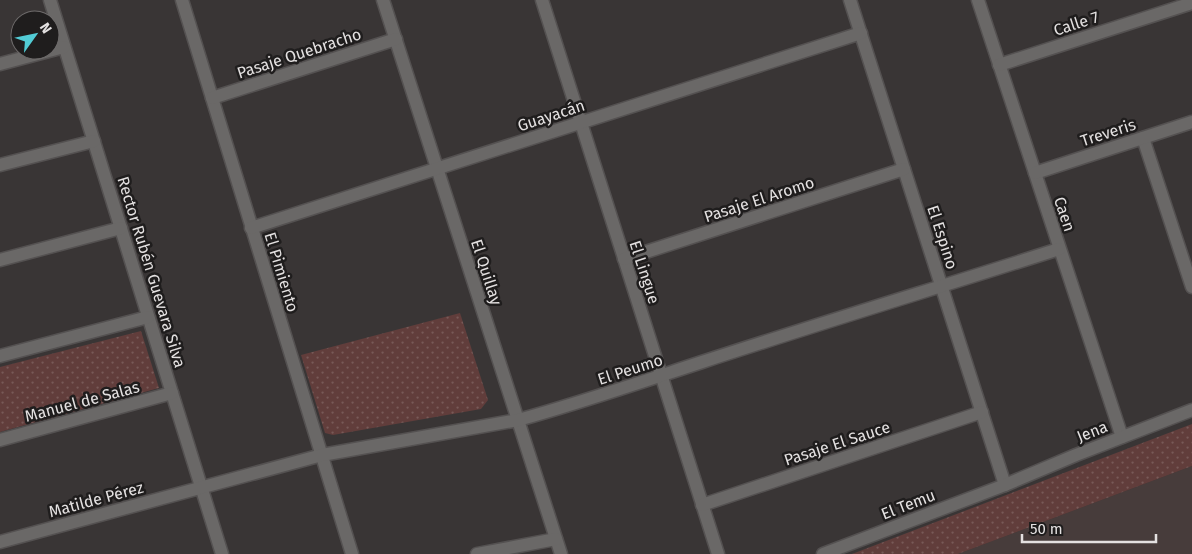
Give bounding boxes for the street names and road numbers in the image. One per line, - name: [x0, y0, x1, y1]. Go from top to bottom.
- street label: Calle 7: [1051, 7, 1101, 40]
- street label: Pasaje Quebracho: [235, 24, 364, 83]
- street label: Guayacán: [515, 96, 587, 135]
- street label: Treveris: [1078, 115, 1138, 150]
- street label: Pasaje El Aromo: [702, 173, 817, 226]
- street label: Rector Rubén Guevara Silva: [113, 174, 190, 370]
- street label: Caen: [1050, 194, 1079, 234]
- street label: El Espino: [923, 203, 962, 272]
- street label: El Pimiento: [260, 230, 303, 314]
- street label: El Quillay: [467, 237, 506, 307]
- street label: El Lingue: [625, 238, 664, 306]
- street label: El Peumo: [595, 350, 665, 389]
- street label: Manuel de Salas: [23, 377, 142, 426]
- street label: Pasaje El Sauce: [782, 417, 893, 470]
- street label: Jena: [1074, 417, 1110, 446]
- street label: Matilde Pérez: [47, 478, 146, 521]
- street label: El Temu: [878, 485, 938, 523]

